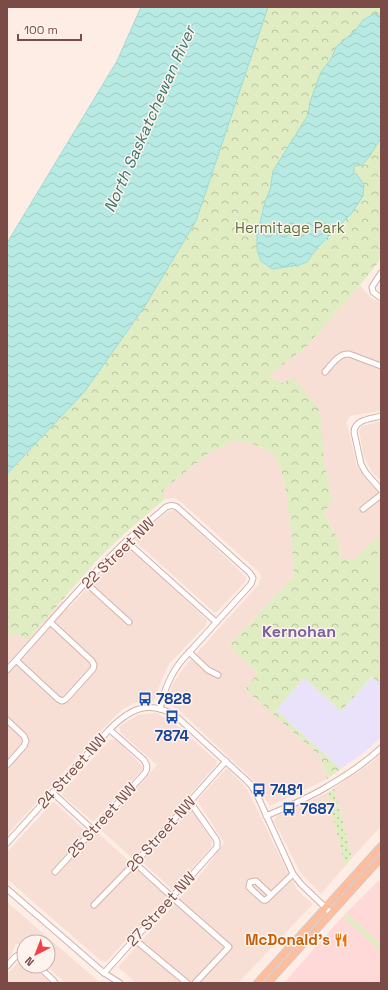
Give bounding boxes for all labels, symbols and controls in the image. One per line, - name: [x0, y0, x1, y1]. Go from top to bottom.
- scale bar: [18, 16, 81, 42]
- water label: North Saskatchewan River: [99, 21, 201, 216]
- text: 100 m: [24, 22, 58, 38]
- park label: Hermitage Park: [235, 218, 345, 237]
- street label: 22 Street NW: [77, 513, 158, 592]
- district label: Kernohan: [262, 621, 336, 642]
- place label: 7828: [156, 689, 191, 708]
- bus stop icon: 7828: [137, 691, 153, 707]
- bus stop icon: 7874: [164, 709, 180, 725]
- place label: 7874: [155, 726, 190, 745]
- street label: 24 Street NW: [33, 729, 110, 812]
- street label: 25 Street NW: [63, 778, 140, 861]
- place label: 7481: [270, 780, 303, 799]
- bus stop icon: 7481: [251, 782, 267, 798]
- street label: 26 Street NW: [122, 792, 199, 875]
- place label: 7687: [300, 799, 335, 818]
- bus stop icon: 7687: [281, 801, 297, 817]
- street label: 27 Street NW: [122, 867, 199, 950]
- place label: McDonald's: [245, 930, 330, 949]
- restaurant icon: McDonald's: [333, 932, 349, 948]
- north arrow: [16, 934, 56, 974]
- text: N: [22, 954, 37, 969]

